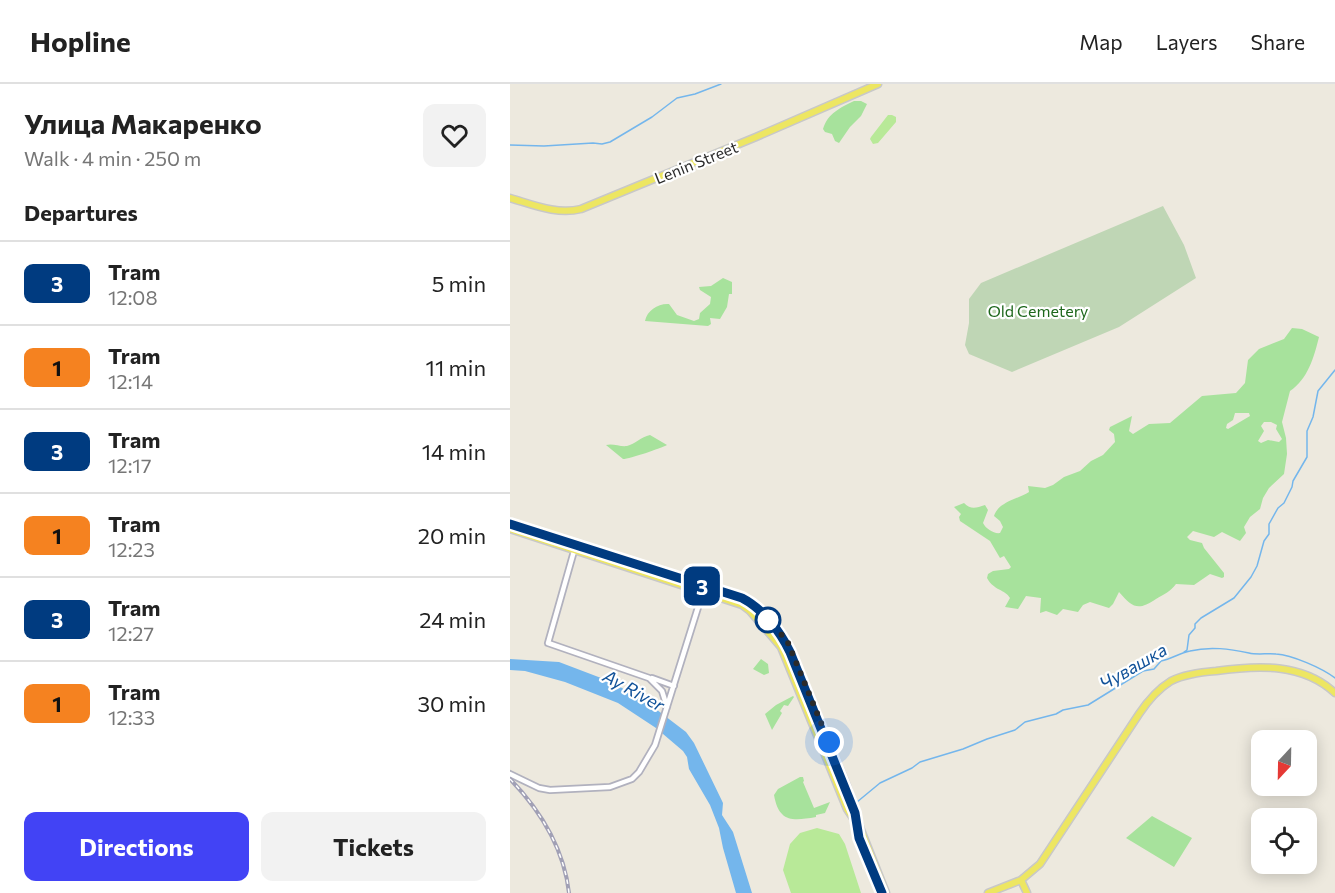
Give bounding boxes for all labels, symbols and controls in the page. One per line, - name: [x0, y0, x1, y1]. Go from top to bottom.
- text: Hopline: [30, 24, 131, 58]
- text: Map: [1079, 29, 1123, 54]
- text: Layers: [1156, 29, 1218, 54]
- text: Share: [1251, 29, 1305, 54]
- button: heart: [423, 104, 486, 167]
- text: Улица Макаренко: [24, 106, 262, 140]
- street label: Lenin Street: [651, 136, 741, 187]
- text: Walk · 4 min · 250 m: [24, 146, 201, 170]
- text: Departures: [24, 199, 138, 226]
- text: Tram: [108, 258, 160, 285]
- text: 5 min: [432, 270, 486, 297]
- text: 3: [51, 271, 63, 296]
- text: 12:08: [108, 285, 158, 309]
- park label: Old Cemetery: [988, 301, 1088, 320]
- text: Tram: [108, 342, 160, 369]
- text: 11 min: [426, 354, 486, 381]
- text: 1: [52, 355, 62, 380]
- text: 12:14: [108, 369, 153, 393]
- text: Tram: [108, 426, 160, 453]
- text: 14 min: [422, 438, 486, 465]
- text: 3: [51, 439, 63, 464]
- text: 12:17: [108, 453, 151, 477]
- text: Tram: [108, 510, 160, 537]
- text: 20 min: [418, 522, 486, 549]
- text: 1: [52, 523, 62, 548]
- text: 12:23: [108, 537, 155, 561]
- line badge: 3: [682, 566, 722, 606]
- text: 3: [696, 574, 708, 599]
- text: Tram: [108, 594, 160, 621]
- text: 24 min: [419, 606, 486, 633]
- text: 3: [51, 607, 63, 632]
- unlabelled marker: [755, 607, 781, 633]
- text: 12:27: [108, 621, 154, 645]
- water label: Чувашка: [1095, 638, 1171, 694]
- water label: Ay River: [599, 664, 669, 716]
- text: Tram: [108, 678, 160, 705]
- text: 30 min: [417, 690, 486, 717]
- text: 1: [52, 691, 62, 716]
- text: 12:33: [108, 705, 155, 729]
- your location: [814, 727, 844, 757]
- north arrow: [1251, 730, 1317, 796]
- map controls: [1251, 730, 1317, 874]
- button: locate: [1251, 808, 1317, 874]
- button: Directions: [24, 812, 249, 881]
- button: Tickets: [261, 812, 486, 881]

